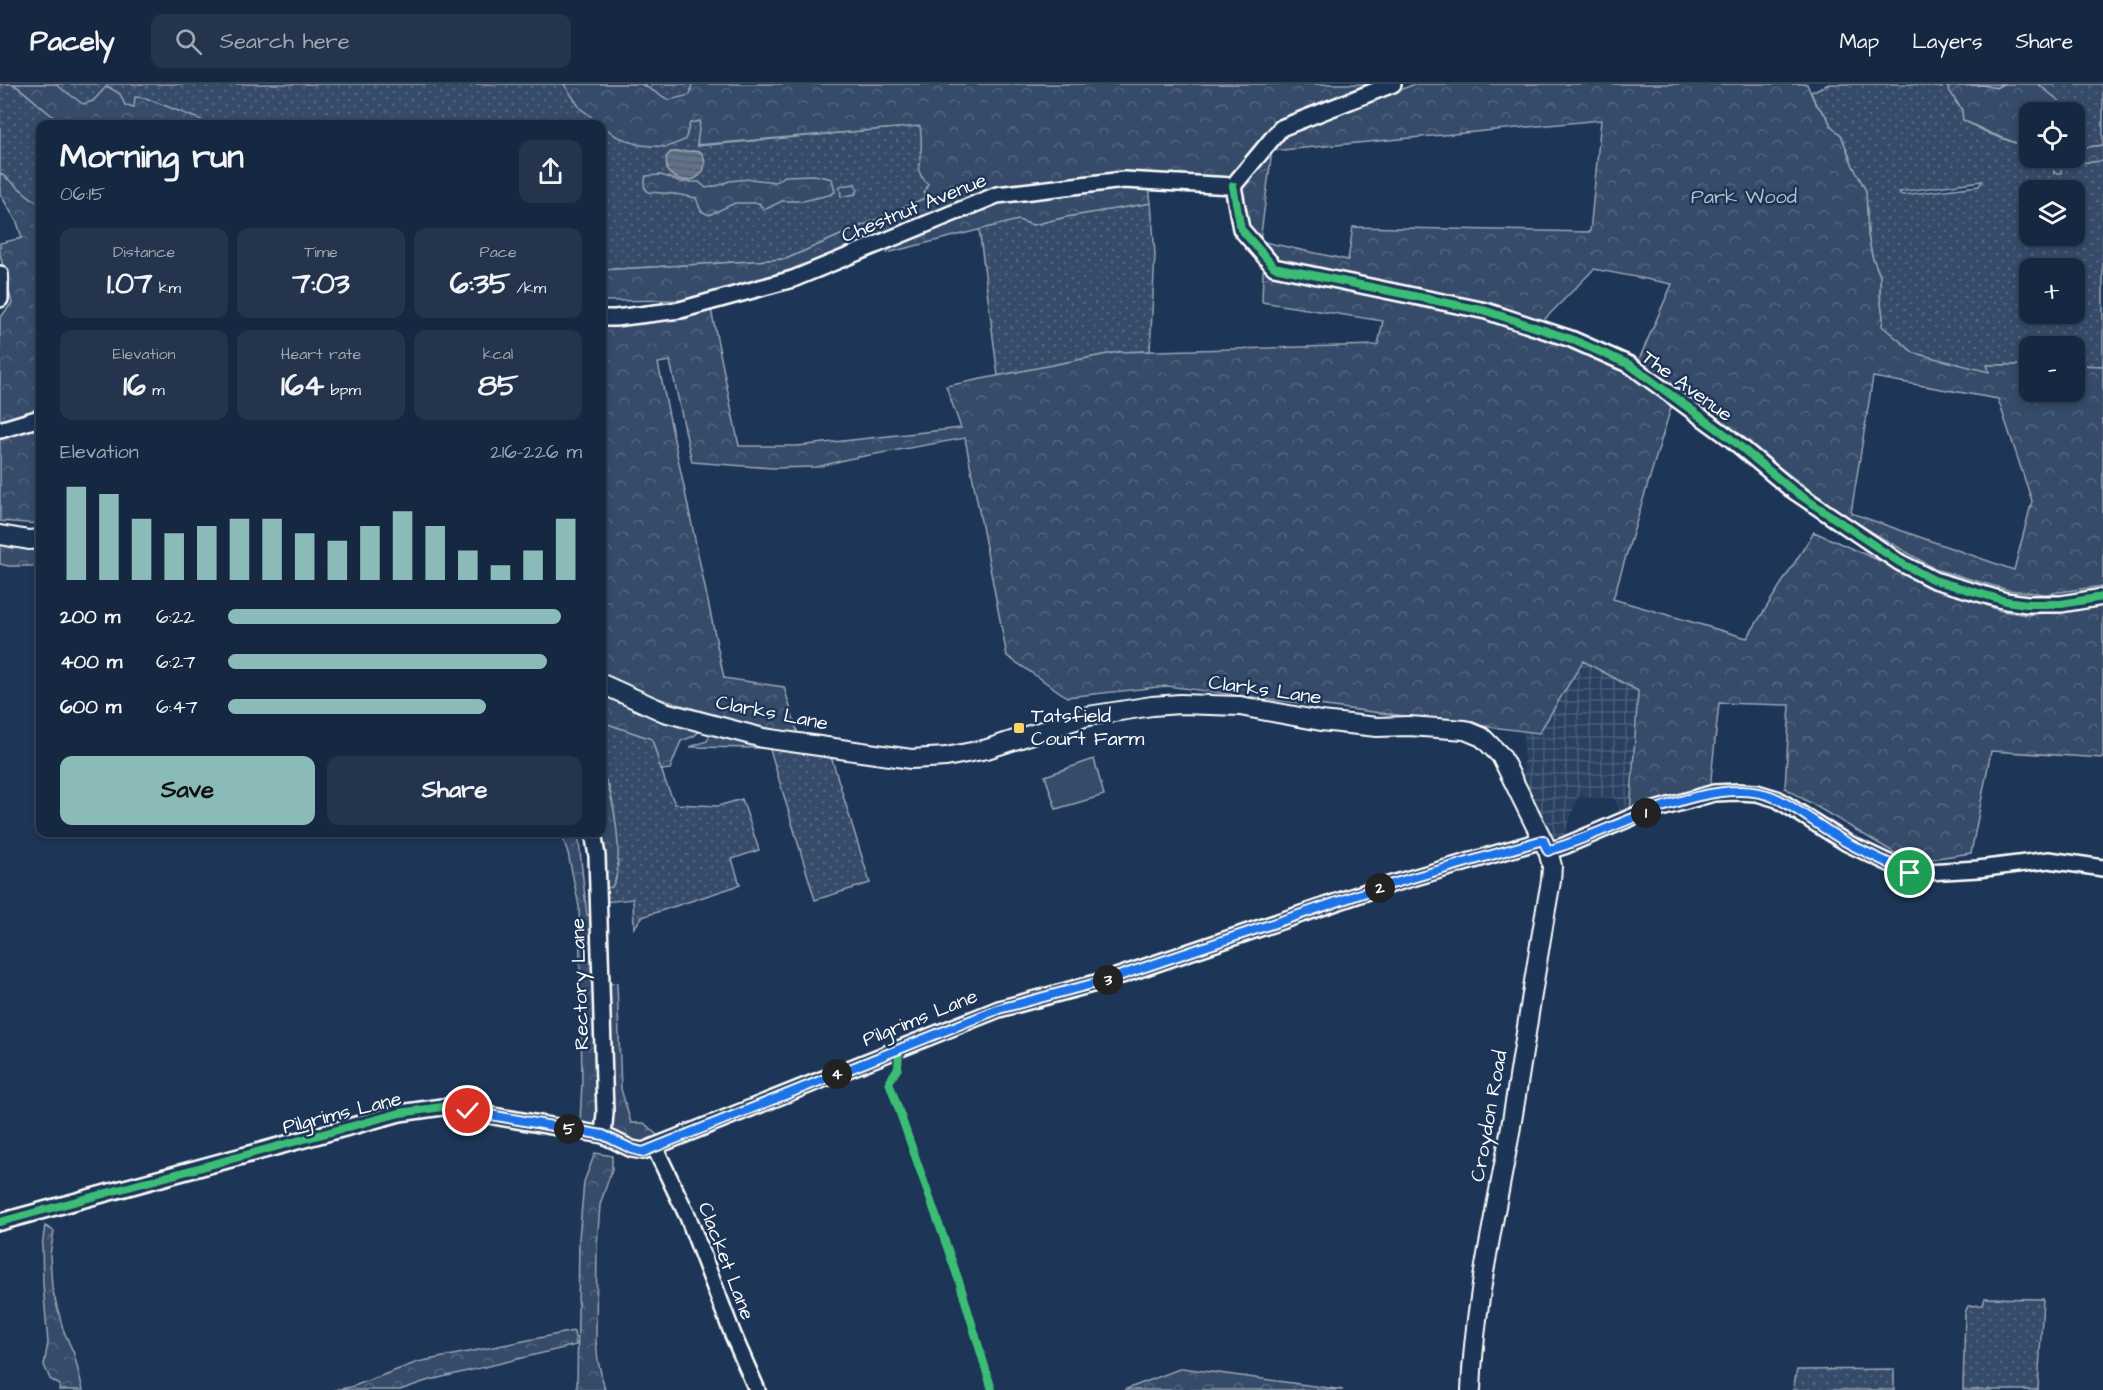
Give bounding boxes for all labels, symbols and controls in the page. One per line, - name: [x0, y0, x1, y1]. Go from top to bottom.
- search box: [151, 14, 571, 68]
- text: Pacely: [30, 22, 115, 61]
- icon: search: [172, 25, 205, 58]
- text: Search here: [220, 26, 350, 57]
- text: Map: [1839, 27, 1879, 56]
- text: Layers: [1912, 27, 1982, 56]
- text: Share: [2015, 27, 2073, 56]
- map controls: [2019, 102, 2085, 402]
- button: locate: [2019, 102, 2085, 168]
- text: Morning run: [60, 134, 244, 180]
- button: share: [519, 140, 582, 203]
- street label: Chestnut Avenue: [837, 166, 991, 250]
- text: 06:15: [60, 180, 105, 208]
- button: layers: [2019, 180, 2085, 246]
- park label: Park Wood: [1691, 183, 1797, 211]
- text: Distance: [113, 241, 175, 263]
- text: Time: [304, 241, 338, 263]
- text: Pace: [479, 241, 517, 263]
- button: +: [2019, 258, 2085, 324]
- text: 1.07: [107, 263, 152, 305]
- text: 7:03: [292, 263, 350, 305]
- text: 6:35: [450, 263, 510, 305]
- text: km: [152, 277, 181, 299]
- text: /km: [510, 277, 546, 299]
- button: −: [2019, 336, 2085, 402]
- text: Elevation: [113, 343, 175, 365]
- text: Heart rate: [281, 343, 361, 365]
- text: kcal: [483, 343, 513, 365]
- street label: The Avenue: [1636, 343, 1738, 429]
- text: 16: [123, 365, 146, 407]
- text: 164: [281, 365, 324, 407]
- text: 85: [478, 365, 518, 407]
- text: m: [146, 379, 165, 401]
- text: bpm: [324, 379, 361, 401]
- text: Elevation: [60, 438, 139, 466]
- text: 216–226 m: [490, 438, 582, 466]
- text: 200 m: [60, 603, 120, 631]
- text: 6:22: [156, 603, 195, 631]
- text: 400 m: [60, 648, 122, 676]
- text: 6:27: [156, 648, 196, 676]
- street label: Clarks Lane: [1207, 668, 1323, 712]
- street label: Clarks Lane: [714, 688, 831, 738]
- text: 600 m: [60, 693, 121, 721]
- text: 6:47: [156, 693, 198, 721]
- place label: Tatsfield Court Farm: [1031, 702, 1145, 753]
- marker: Tatsfield Court Farm: [1012, 721, 1026, 735]
- button: Save: [60, 756, 315, 825]
- button: Share: [327, 756, 582, 825]
- pin: 1: [1631, 798, 1661, 828]
- text: 1: [1645, 802, 1647, 824]
- pin: [1884, 847, 1935, 898]
- icon: arrive: [1893, 856, 1926, 889]
- pin: 2: [1365, 873, 1395, 903]
- text: 2: [1375, 877, 1385, 899]
- street label: Rectory Lane: [564, 917, 597, 1050]
- pin: 3: [1093, 965, 1123, 995]
- text: 3: [1104, 969, 1112, 991]
- street label: Pilgrims Lane: [858, 982, 982, 1055]
- street label: Croydon Road: [1464, 1048, 1515, 1184]
- pin: 4: [822, 1059, 852, 1089]
- text: 4: [832, 1063, 842, 1085]
- street label: Pilgrims Lane: [280, 1085, 405, 1142]
- pin: [442, 1085, 493, 1136]
- icon: check: [451, 1094, 484, 1127]
- pin: 5: [554, 1114, 584, 1144]
- text: 5: [563, 1118, 575, 1140]
- street label: Clacket Lane: [691, 1198, 761, 1324]

